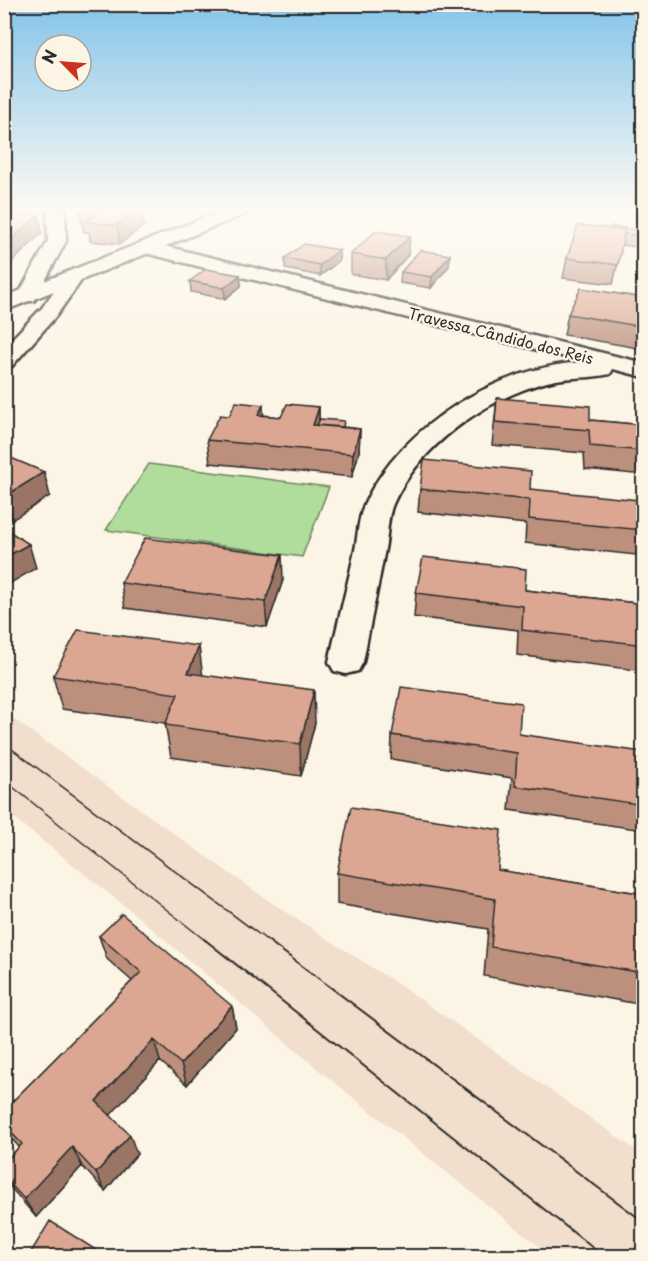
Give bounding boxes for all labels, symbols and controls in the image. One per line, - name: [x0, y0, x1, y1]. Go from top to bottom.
- north arrow: [33, 33, 93, 93]
- text: N: [35, 45, 62, 67]
- street label: Travessa Cândido dos Reis: [406, 301, 596, 369]

